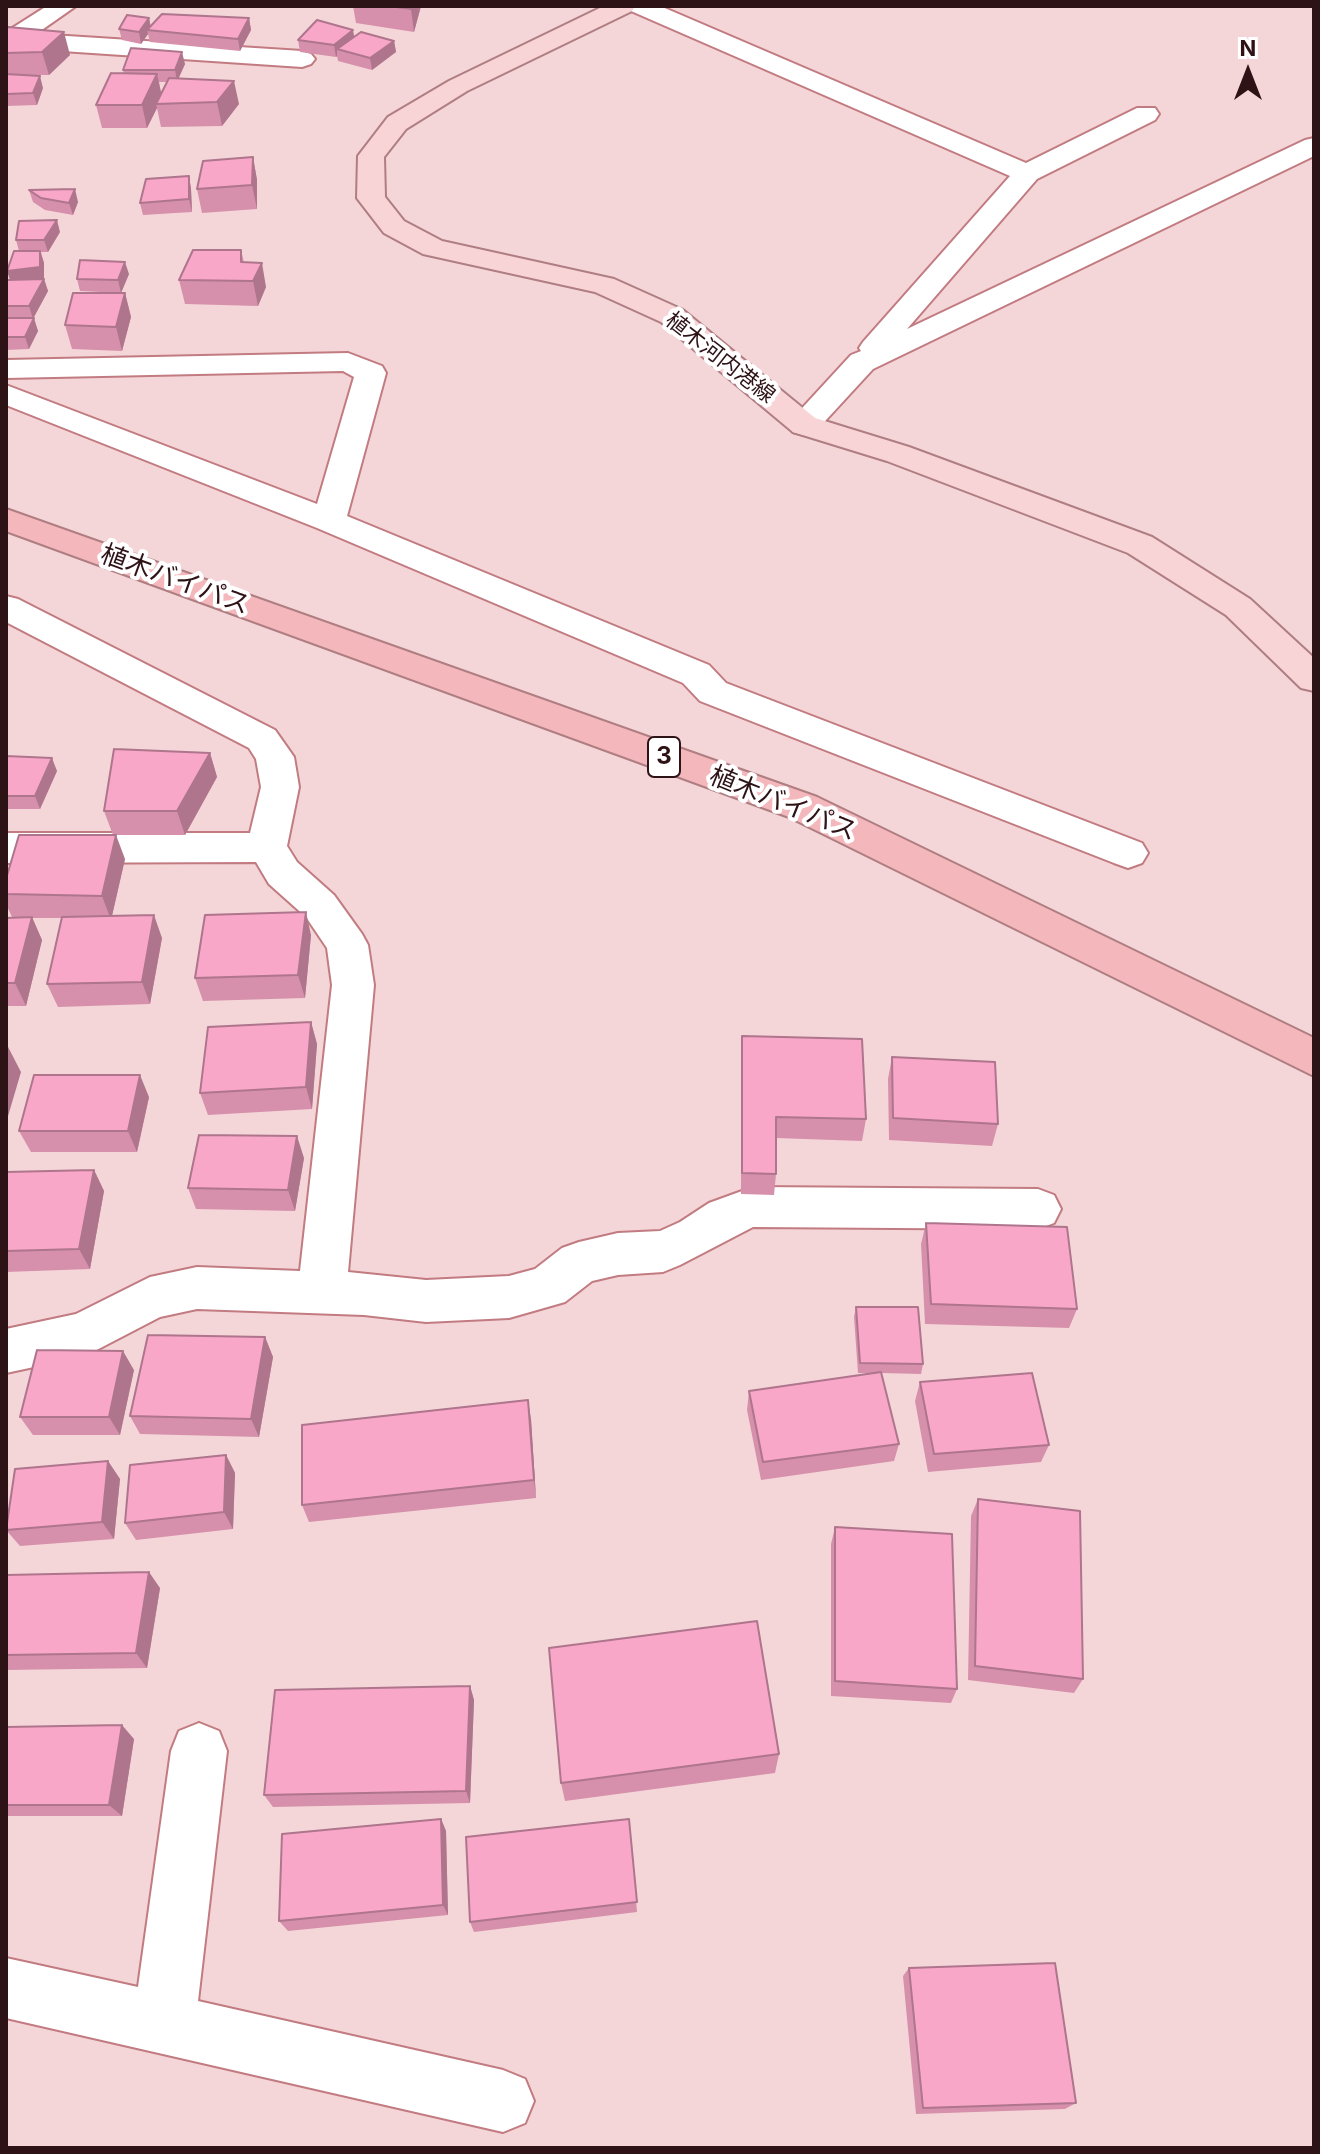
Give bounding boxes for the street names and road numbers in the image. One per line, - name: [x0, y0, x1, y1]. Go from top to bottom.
- street label: 植木河内港線: [660, 307, 780, 409]
- street label: 植木バイパス: [96, 539, 254, 621]
- road number: 3: [648, 737, 680, 777]
- street label: 植木バイパス: [705, 760, 861, 848]

